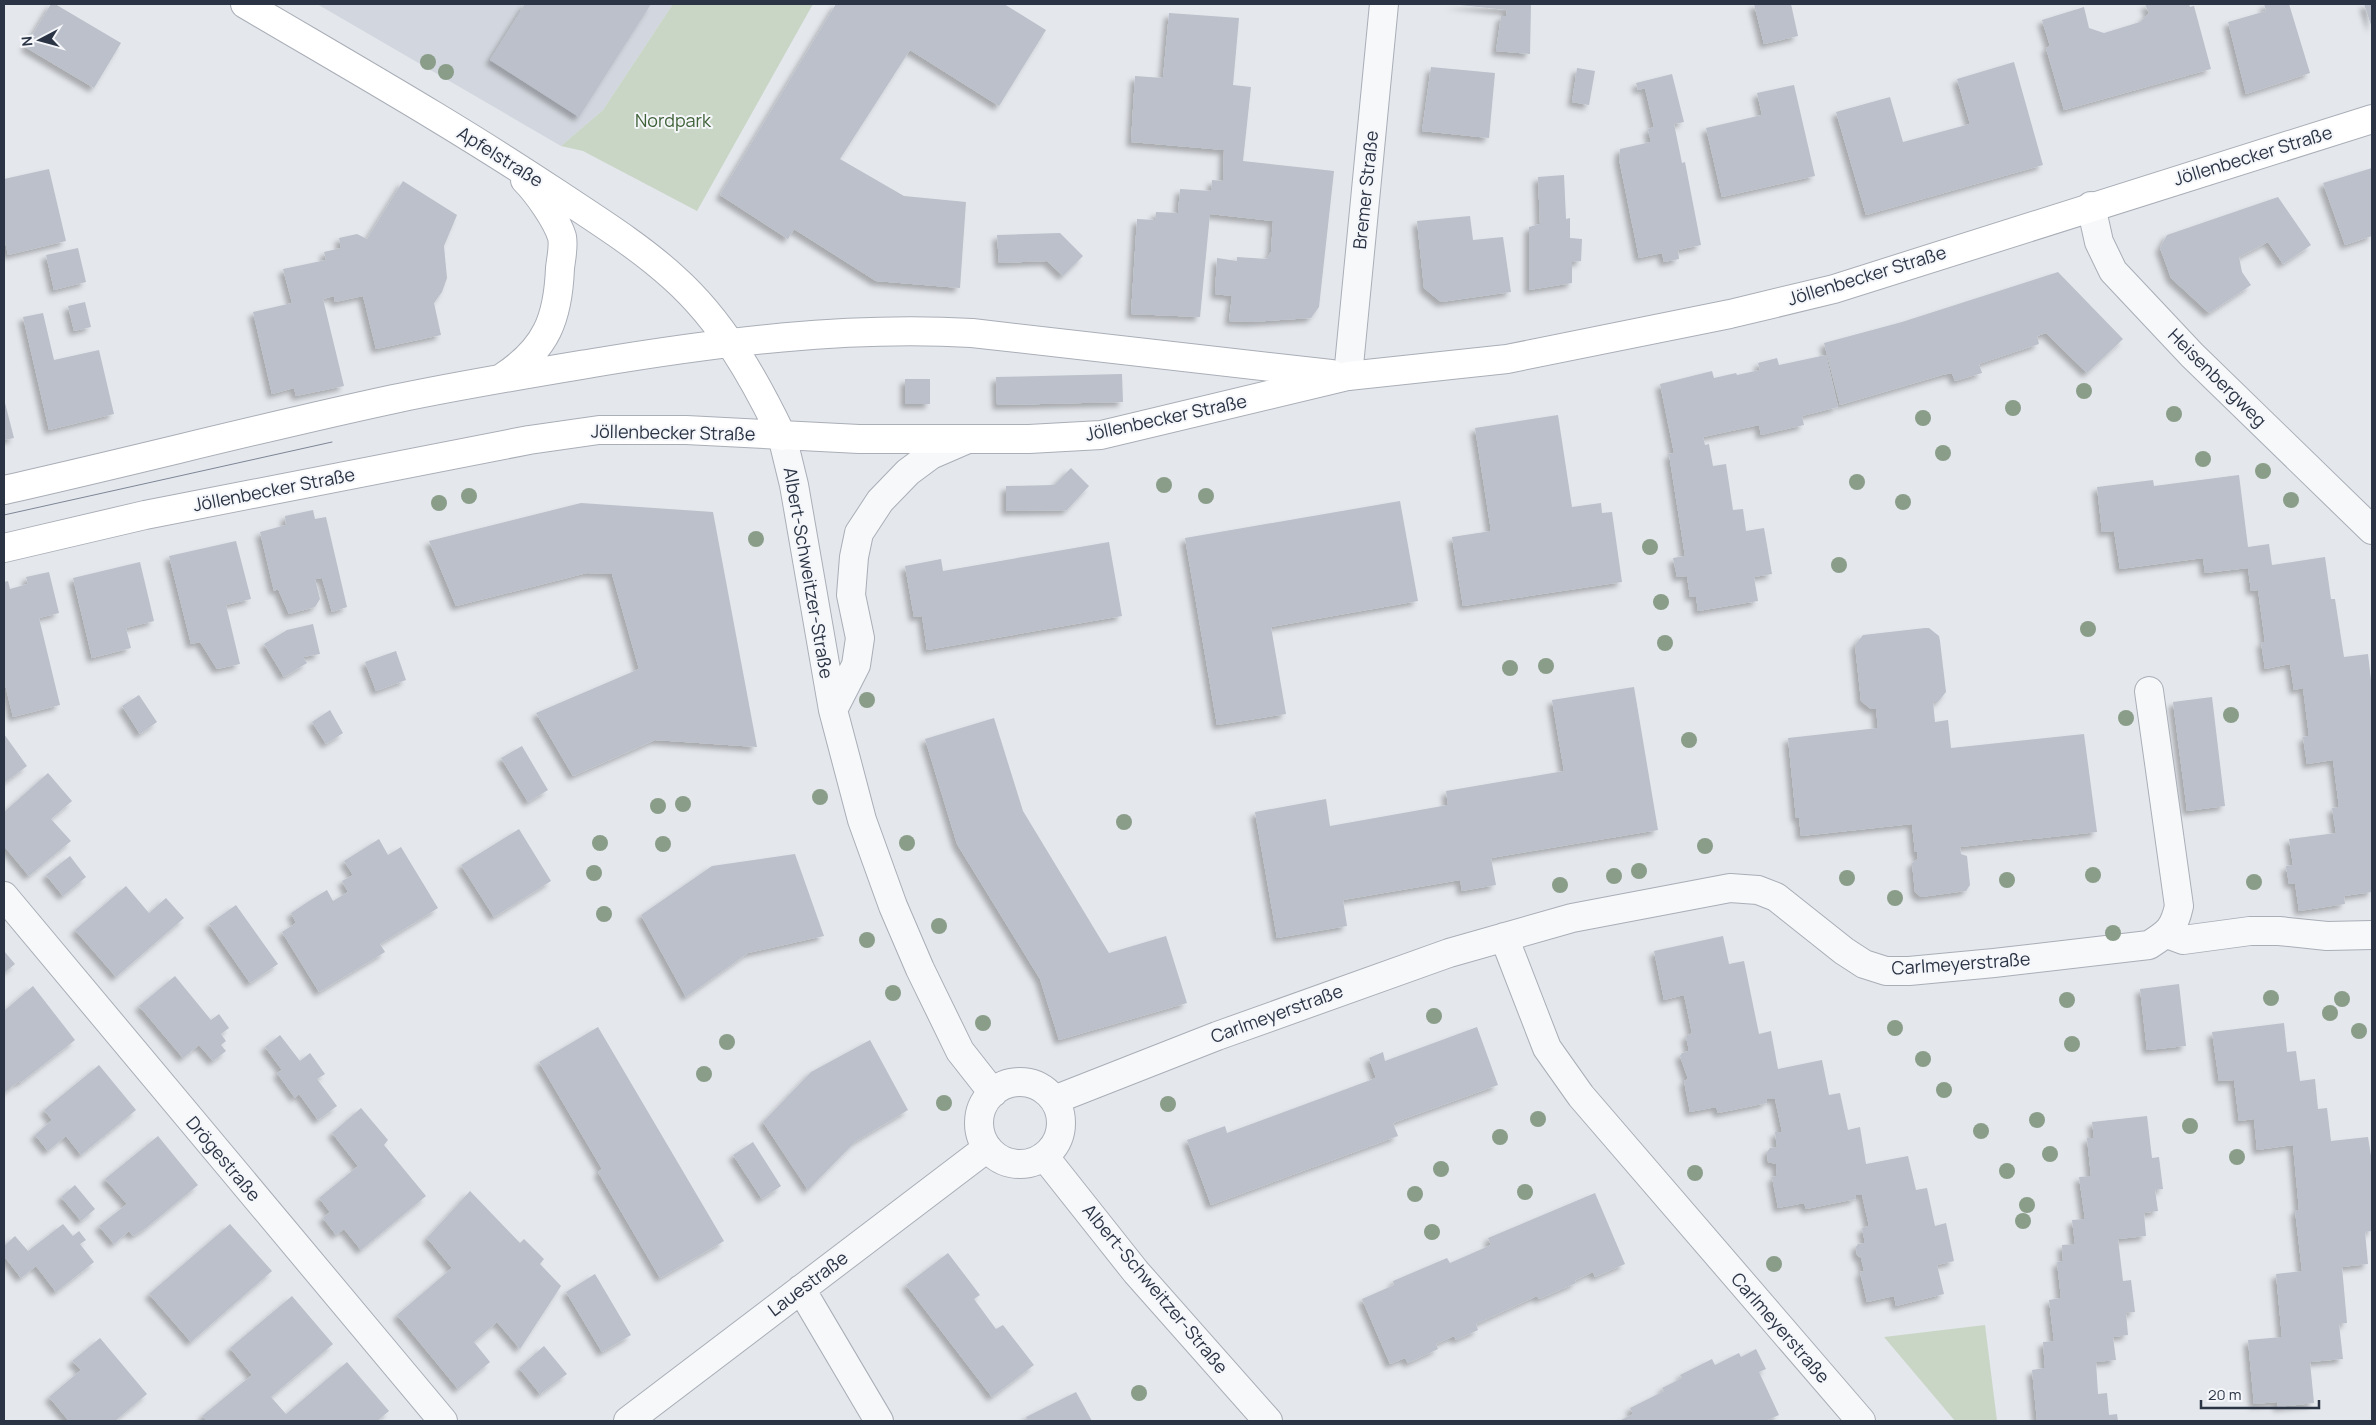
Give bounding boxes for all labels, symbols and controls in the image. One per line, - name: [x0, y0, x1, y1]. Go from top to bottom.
- north arrow: [15, 15, 65, 65]
- text: N: [17, 35, 37, 47]
- park label: Nordpark: [635, 108, 712, 132]
- street label: Apfelstraße: [453, 120, 548, 192]
- street label: Jöllenbecker Straße: [2171, 120, 2335, 191]
- street label: Bremer Straße: [1347, 129, 1383, 250]
- street label: Jöllenbecker Straße: [1785, 240, 1949, 311]
- street label: Heisenbergweg: [2163, 323, 2272, 432]
- street label: Jöllenbecker Straße: [1083, 388, 1249, 446]
- street label: Jöllenbecker Straße: [591, 419, 756, 445]
- street label: Jöllenbecker Straße: [191, 462, 357, 516]
- street label: Albert-Schweitzer-Straße: [779, 465, 839, 680]
- street label: Carlmeyerstraße: [1891, 946, 2031, 980]
- street label: Carlmeyerstraße: [1207, 978, 1346, 1048]
- street label: Drögestraße: [181, 1111, 266, 1206]
- street label: Albert-Schweitzer-Straße: [1078, 1199, 1234, 1378]
- street label: Lauestraße: [762, 1245, 852, 1321]
- street label: Carlmeyerstraße: [1726, 1267, 1835, 1388]
- scale bar: [2201, 1378, 2318, 1410]
- text: 20 m: [2208, 1384, 2241, 1405]

